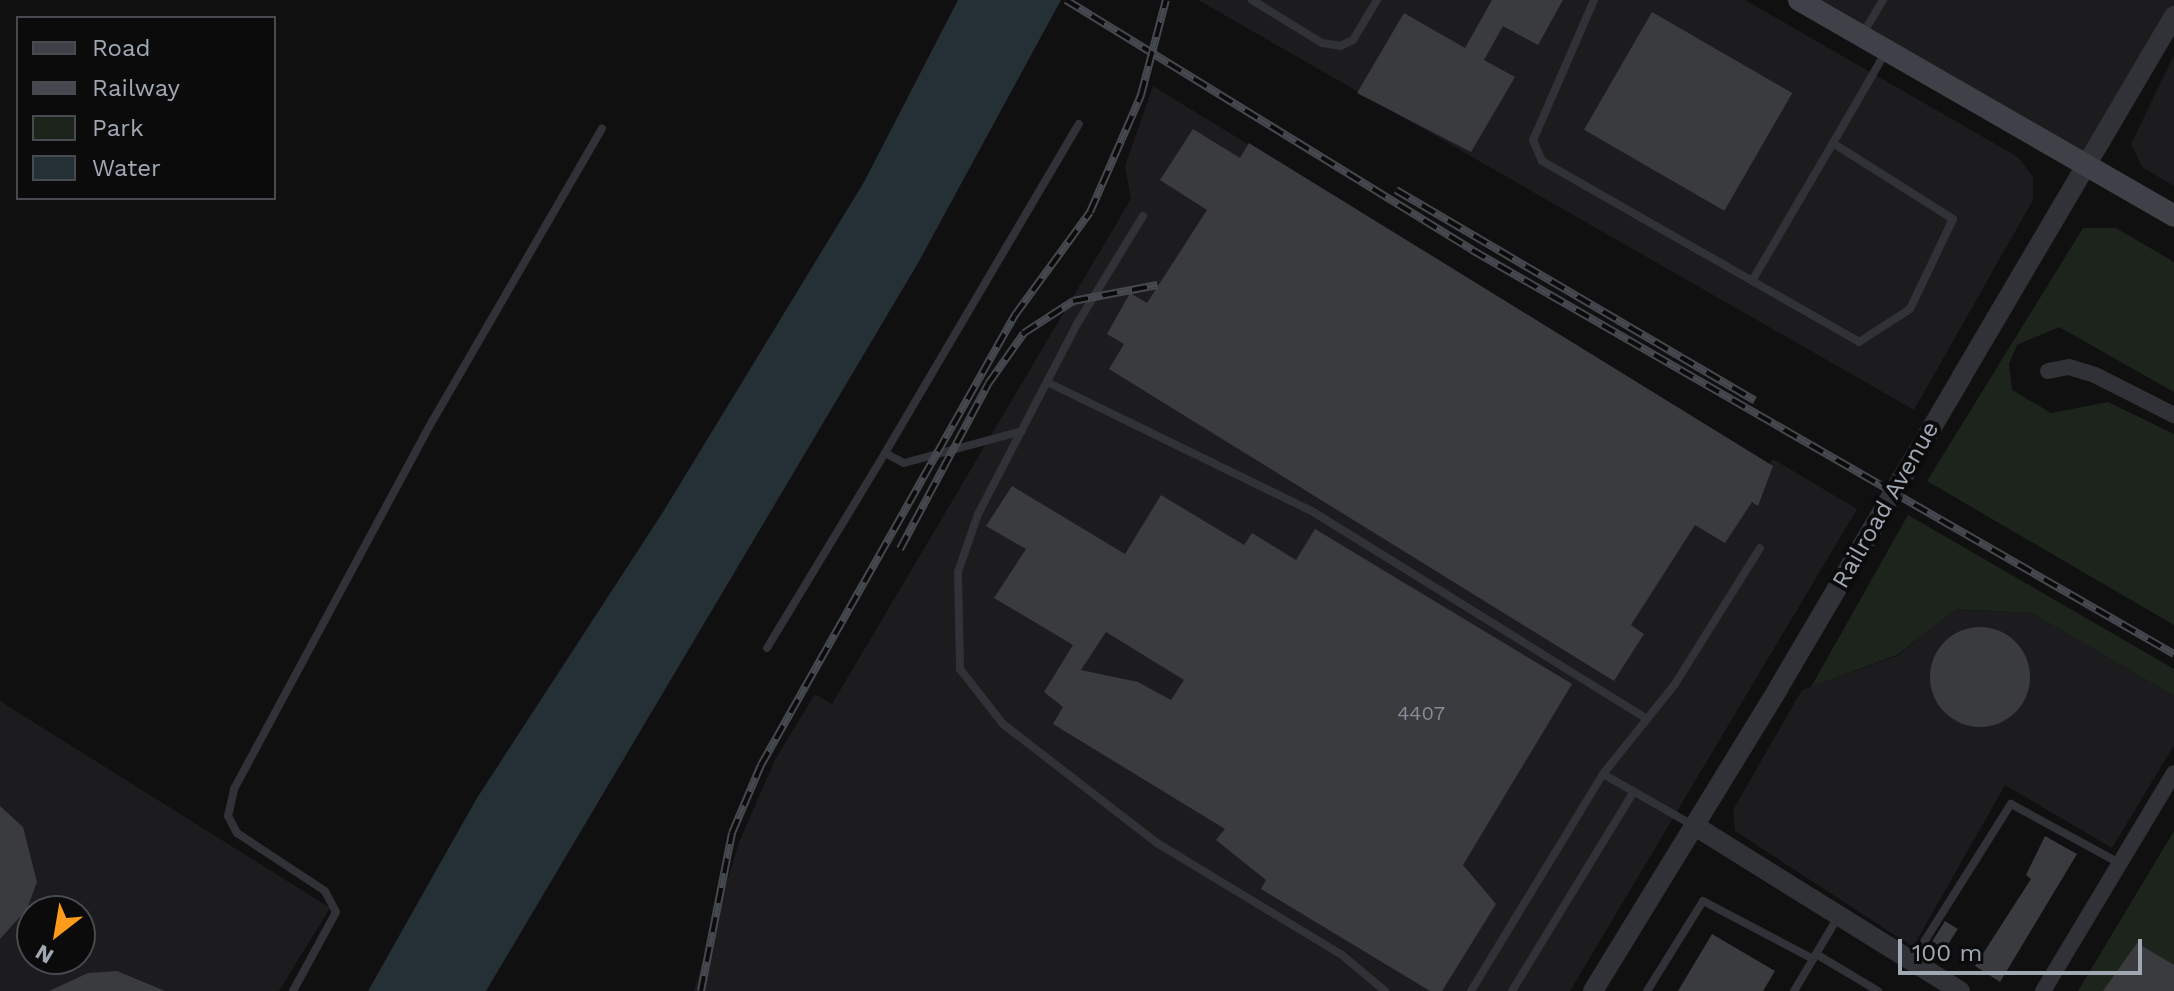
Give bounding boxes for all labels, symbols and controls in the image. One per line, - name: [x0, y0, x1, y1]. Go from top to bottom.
- legend: [16, 16, 276, 200]
- text: Road: [92, 34, 151, 62]
- text: Railway: [92, 74, 180, 102]
- text: Park: [92, 114, 144, 142]
- text: Water: [92, 154, 161, 182]
- street label: Railroad Avenue: [1826, 416, 1946, 594]
- house number: 4407: [1397, 701, 1445, 725]
- north arrow: [16, 895, 96, 975]
- scale bar: [1902, 923, 2146, 973]
- text: N: [31, 939, 58, 969]
- text: 100 m: [1912, 939, 1982, 967]

